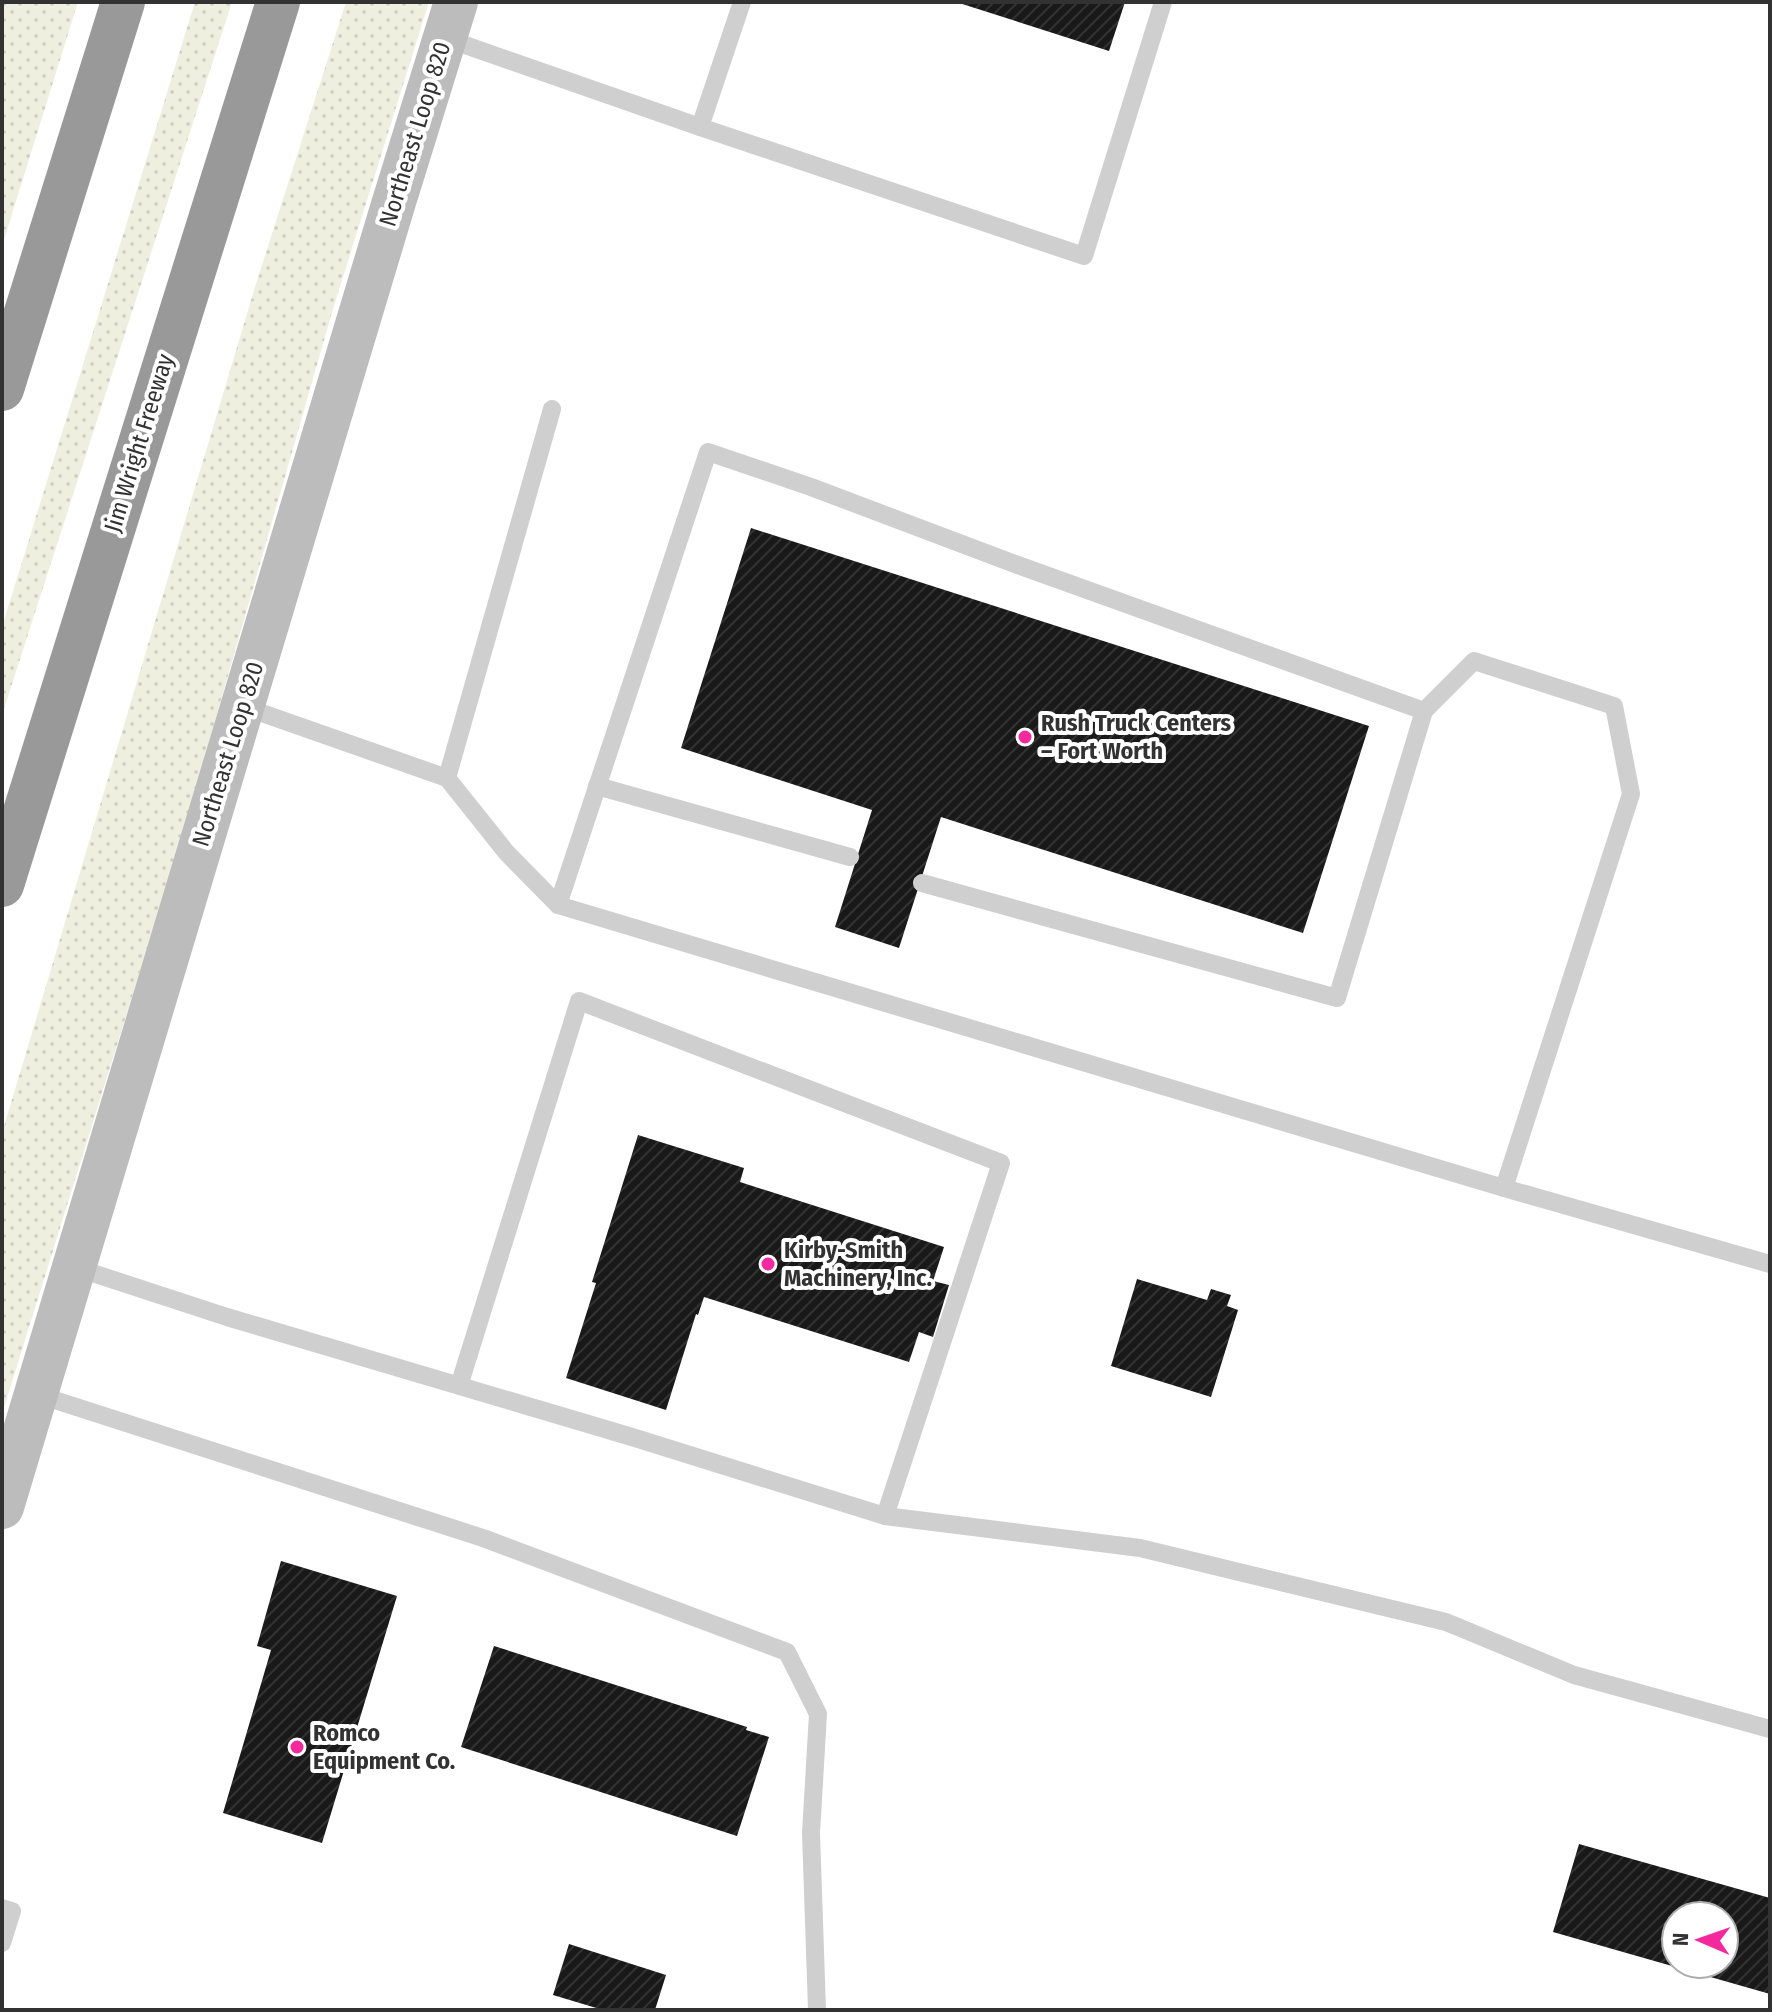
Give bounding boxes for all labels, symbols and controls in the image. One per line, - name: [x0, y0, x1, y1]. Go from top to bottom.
- street label: Northeast Loop 820: [374, 38, 456, 230]
- street label: Jim Wright Freeway: [99, 350, 180, 536]
- street label: Northeast Loop 820: [187, 658, 269, 850]
- place label: Rush Truck Centers – Fort Worth: [1041, 709, 1232, 765]
- marker: Rush Truck Centers – Fort Worth: [1016, 728, 1034, 746]
- place label: Kirby-Smith Machinery, Inc.: [784, 1236, 932, 1292]
- marker: Kirby-Smith Machinery, Inc.: [759, 1255, 777, 1273]
- place label: Romco Equipment Co.: [313, 1719, 455, 1775]
- marker: Romco Equipment Co.: [288, 1738, 306, 1756]
- north arrow: [1660, 1900, 1740, 1980]
- text: N: [1667, 1932, 1694, 1946]

